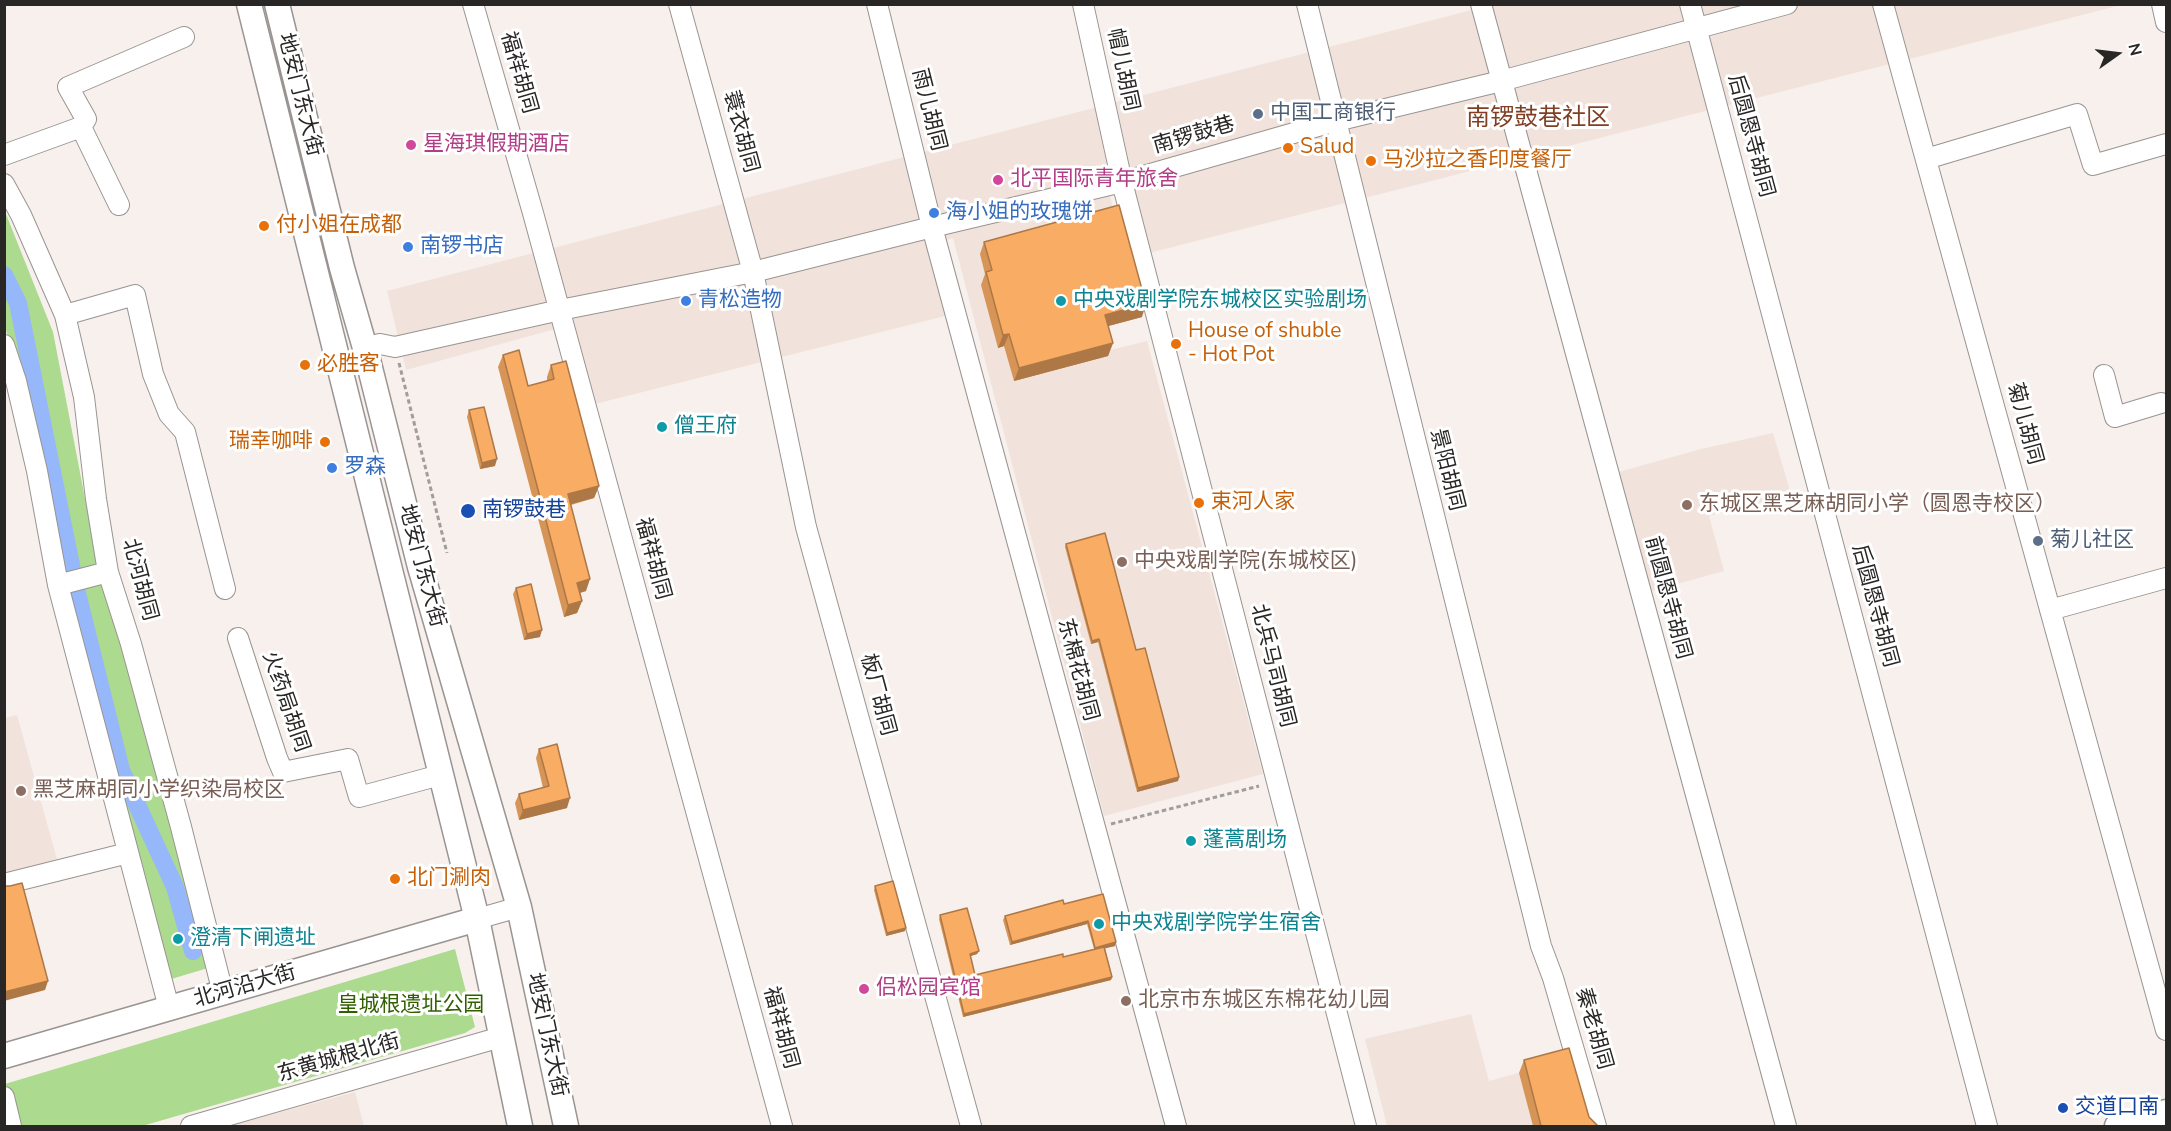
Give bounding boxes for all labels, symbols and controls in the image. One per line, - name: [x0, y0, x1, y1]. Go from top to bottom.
- north arrow: [2087, 24, 2147, 84]
- street label: 帽儿胡同: [1101, 26, 1143, 114]
- street label: 福祥胡同: [494, 29, 542, 117]
- street label: 地安门东大街: [272, 31, 326, 159]
- text: N: [2122, 41, 2147, 58]
- street label: 雨儿胡同: [906, 66, 950, 154]
- street label: 后圆恩寺胡同: [1722, 72, 1778, 200]
- street label: 蓑衣胡同: [717, 88, 763, 176]
- place label: 中国工商银行: [1270, 101, 1396, 127]
- district label: 南锣鼓巷社区: [1466, 105, 1610, 133]
- marker: 中国工商银行: [1251, 107, 1265, 121]
- street label: 南锣鼓巷: [1150, 112, 1238, 160]
- place label: 星海琪假期酒店: [423, 132, 570, 158]
- place label: Salud: [1300, 135, 1354, 161]
- marker: 星海琪假期酒店: [404, 138, 418, 152]
- marker: Salud: [1281, 141, 1295, 155]
- place label: 马沙拉之香印度餐厅: [1383, 148, 1572, 174]
- marker: 马沙拉之香印度餐厅: [1364, 154, 1378, 168]
- place label: 北平国际青年旅舍: [1010, 167, 1178, 193]
- marker: 北平国际青年旅舍: [991, 173, 1005, 187]
- place label: 海小姐的玫瑰饼: [946, 200, 1093, 226]
- marker: 海小姐的玫瑰饼: [927, 206, 941, 220]
- place label: 付小姐在成都: [276, 213, 402, 239]
- marker: 付小姐在成都: [257, 219, 271, 233]
- place label: 南锣书店: [420, 234, 504, 260]
- marker: 南锣书店: [401, 240, 415, 254]
- place label: 青松造物: [698, 288, 782, 314]
- place label: 中央戏剧学院东城校区实验剧场: [1073, 288, 1367, 314]
- marker: 青松造物: [679, 294, 693, 308]
- marker: 中央戏剧学院东城校区实验剧场: [1054, 294, 1068, 308]
- place label: House of shuble - Hot Pot: [1188, 319, 1341, 369]
- marker: House of shuble - Hot Pot: [1169, 337, 1183, 351]
- place label: 必胜客: [317, 352, 380, 378]
- marker: 必胜客: [298, 358, 312, 372]
- street label: 菊儿胡同: [2001, 380, 2047, 468]
- place label: 僧王府: [674, 414, 737, 440]
- marker: 僧王府: [655, 420, 669, 434]
- street label: 景阳胡同: [1424, 426, 1468, 514]
- place label: 瑞幸咖啡: [229, 429, 313, 455]
- marker: 瑞幸咖啡: [318, 435, 332, 449]
- place label: 罗森: [344, 455, 386, 481]
- marker: 罗森: [325, 461, 339, 475]
- place label: 束河人家: [1211, 490, 1295, 516]
- place label: 东城区黑芝麻胡同小学（圆恩寺校区）: [1699, 492, 2056, 518]
- marker: 束河人家: [1192, 496, 1206, 510]
- place label: 南锣鼓巷: [482, 498, 566, 524]
- marker: 东城区黑芝麻胡同小学（圆恩寺校区）: [1680, 498, 1694, 512]
- street label: 地安门东大街: [393, 502, 449, 630]
- marker: 南锣鼓巷: [459, 502, 477, 520]
- street label: 福祥胡同: [629, 515, 675, 603]
- place label: 菊儿社区: [2050, 528, 2134, 554]
- street label: 前圆恩寺胡同: [1639, 534, 1695, 662]
- marker: 菊儿社区: [2031, 534, 2045, 548]
- street label: 北河胡同: [116, 536, 162, 624]
- street label: 后圆恩寺胡同: [1846, 542, 1902, 670]
- place label: 中央戏剧学院(东城校区): [1134, 549, 1357, 575]
- marker: 中央戏剧学院(东城校区): [1115, 555, 1129, 569]
- street label: 北兵马司胡同: [1245, 602, 1299, 730]
- street label: 东棉花胡同: [1051, 616, 1103, 724]
- street label: 火药局胡同: [256, 648, 314, 756]
- street label: 板厂胡同: [854, 651, 900, 739]
- place label: 黑芝麻胡同小学织染局校区: [33, 778, 285, 804]
- marker: 黑芝麻胡同小学织染局校区: [14, 784, 28, 798]
- place label: 蓬蒿剧场: [1203, 828, 1287, 854]
- marker: 蓬蒿剧场: [1184, 834, 1198, 848]
- place label: 北门涮肉: [407, 866, 491, 892]
- marker: 北门涮肉: [388, 872, 402, 886]
- place label: 中央戏剧学院学生宿舍: [1111, 911, 1321, 937]
- marker: 中央戏剧学院学生宿舍: [1092, 917, 1106, 931]
- place label: 澄清下闸遗址: [190, 926, 316, 952]
- marker: 澄清下闸遗址: [171, 932, 185, 946]
- street label: 北河沿大街: [191, 960, 299, 1014]
- street label: 地安门东大街: [521, 971, 571, 1099]
- place label: 侣松园宾馆: [876, 976, 981, 1002]
- marker: 侣松园宾馆: [857, 982, 871, 996]
- street label: 福祥胡同: [757, 984, 803, 1072]
- street label: 秦老胡同: [1569, 985, 1617, 1073]
- place label: 北京市东城区东棉花幼儿园: [1138, 988, 1390, 1014]
- park label: 皇城根遗址公园: [338, 993, 484, 1019]
- marker: 北京市东城区东棉花幼儿园: [1119, 994, 1133, 1008]
- street label: 东黄城根北街: [275, 1030, 403, 1088]
- place label: 交道口南: [2075, 1095, 2159, 1121]
- marker: 交道口南: [2056, 1101, 2070, 1115]

